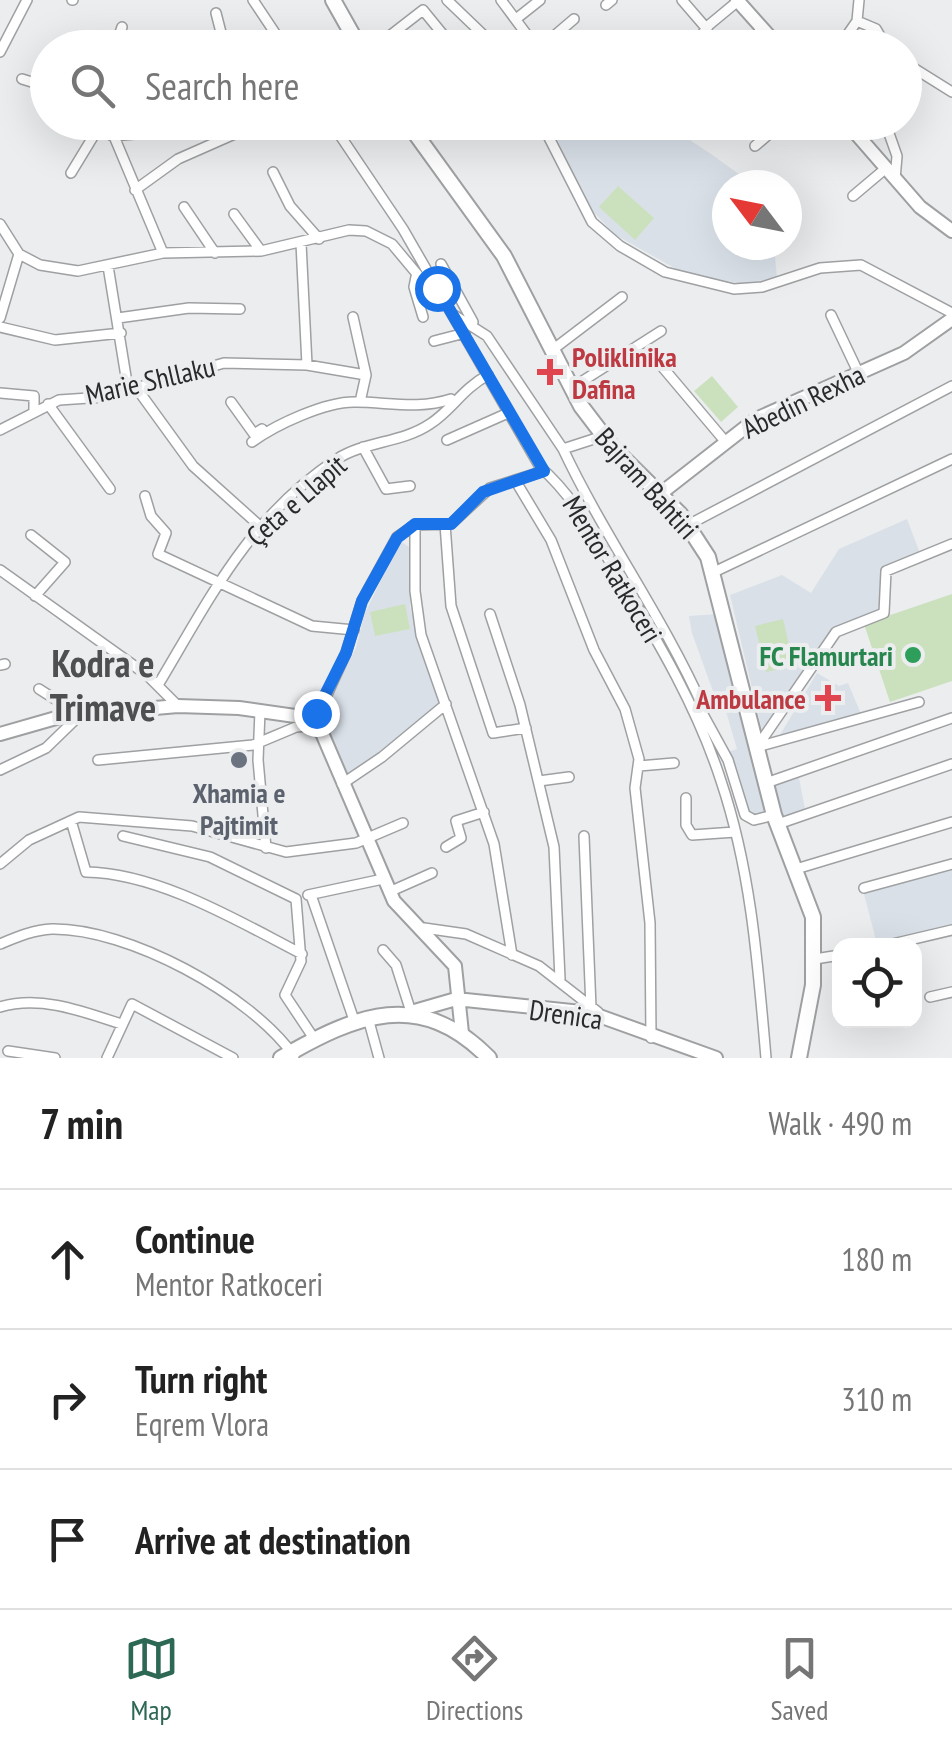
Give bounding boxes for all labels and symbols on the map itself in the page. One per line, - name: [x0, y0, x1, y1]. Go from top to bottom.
- north arrow: [712, 170, 802, 260]
- route start: [415, 266, 461, 312]
- place label: Poliklinika Dafina: [572, 338, 677, 407]
- street label: Marie Shllaku: [82, 347, 218, 413]
- street label: Abedin Rexha: [736, 355, 870, 447]
- marker: Poliklinika Dafina: [537, 359, 563, 385]
- street label: Bajram Bahtiri: [587, 419, 707, 547]
- street label: Çeta e Llapit: [238, 446, 354, 554]
- street label: Mentor Ratkoceri: [555, 489, 671, 649]
- place label: FC Flamurtari: [759, 637, 893, 674]
- district label: Kodra e Trimave: [50, 638, 156, 731]
- marker: FC Flamurtari: [902, 644, 924, 666]
- place label: Ambulance: [695, 680, 806, 717]
- marker: Ambulance: [815, 685, 841, 711]
- route end: [294, 691, 340, 737]
- marker: Xhamia e Pajtimit: [228, 749, 250, 771]
- place label: Xhamia e Pajtimit: [192, 774, 286, 843]
- street label: Drenica: [527, 991, 605, 1037]

